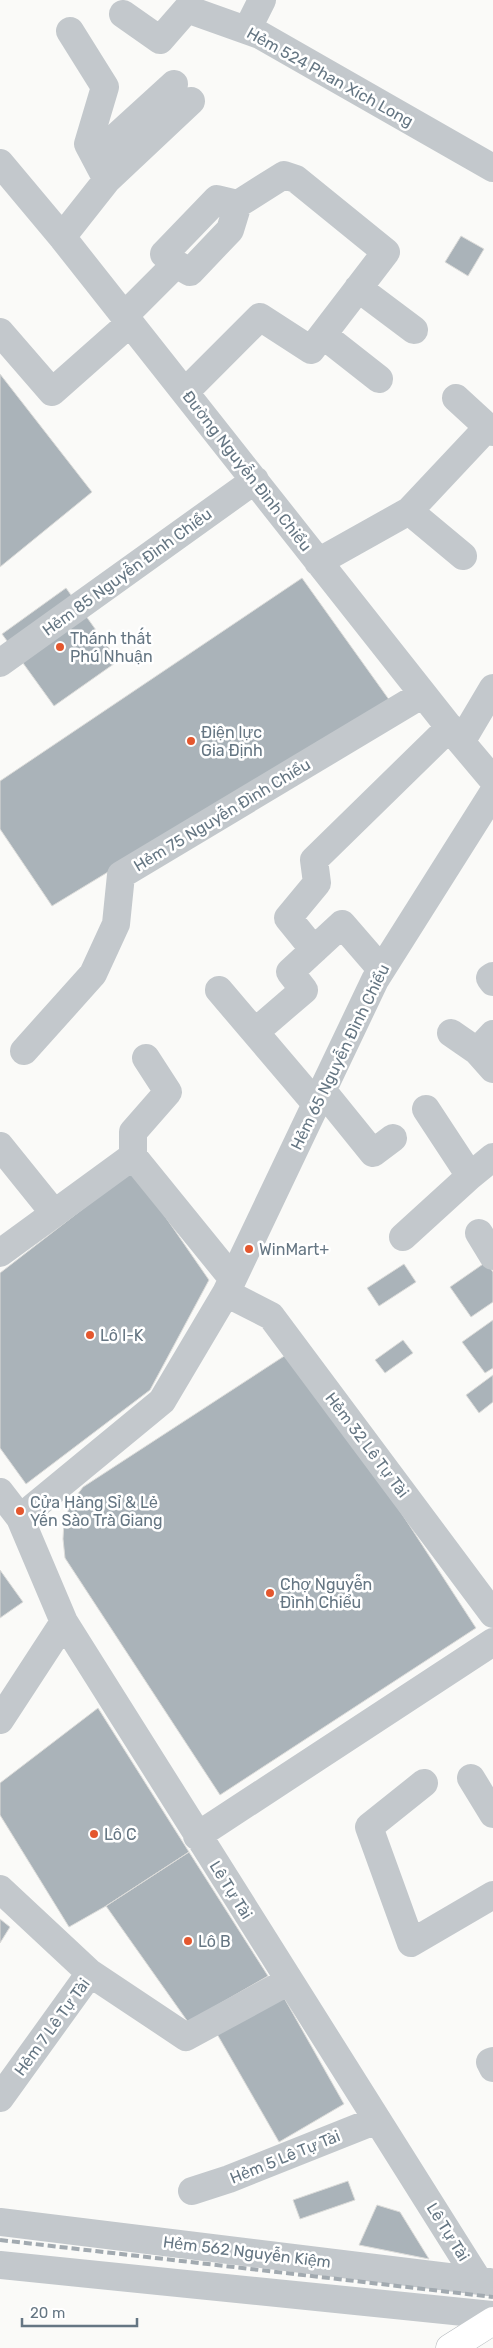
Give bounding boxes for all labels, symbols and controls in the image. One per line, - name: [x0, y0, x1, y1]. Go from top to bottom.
- street label: Hẻm 524 Phan Xích Long: [243, 23, 417, 131]
- street label: Đường Nguyễn Đình Chiểu: [179, 386, 317, 555]
- street label: Hẻm 85 Nguyễn Đình Chiểu: [38, 503, 215, 640]
- place label: Thánh thất Phú Nhuận: [70, 627, 153, 666]
- marker: Thánh thất Phú Nhuận: [54, 641, 66, 653]
- place label: Điện lực Gia Định: [201, 723, 263, 760]
- marker: Điện lực Gia Định: [185, 735, 197, 747]
- street label: Hẻm 75 Nguyễn Đình Chiểu: [129, 753, 314, 875]
- street label: Hẻm 65 Nguyễn Đình Chiểu: [285, 960, 393, 1153]
- place label: WinMart+: [259, 1240, 329, 1259]
- marker: WinMart+: [243, 1243, 255, 1255]
- place label: Lô I-K: [100, 1326, 144, 1345]
- marker: Lô I-K: [84, 1329, 96, 1341]
- street label: Hẻm 32 Lê Tự Tài: [321, 1389, 413, 1501]
- place label: Cửa Hàng Sỉ & Lẻ Yến Sào Trà Giang: [30, 1493, 163, 1530]
- marker: Cửa Hàng Sỉ & Lẻ Yến Sào Trà Giang: [14, 1505, 26, 1517]
- place label: Chợ Nguyễn Đình Chiểu: [280, 1573, 372, 1612]
- marker: Chợ Nguyễn Đình Chiểu: [264, 1587, 276, 1599]
- place label: Lô C: [104, 1825, 137, 1844]
- marker: Lô C: [88, 1828, 100, 1840]
- street label: Lê Tự Tài: [206, 1857, 256, 1923]
- place label: Lô B: [198, 1932, 231, 1951]
- marker: Lô B: [182, 1935, 194, 1947]
- street label: Hẻm 7 Lê Tự Tài: [10, 1975, 94, 2079]
- street label: Hẻm 5 Lê Tự Tài: [227, 2126, 343, 2188]
- street label: Lê Tự Tài: [423, 2199, 473, 2265]
- street label: Hẻm 562 Nguyễn Kiệm: [162, 2231, 332, 2272]
- scale bar: [22, 2296, 138, 2328]
- text: 20 m: [30, 2304, 65, 2322]

